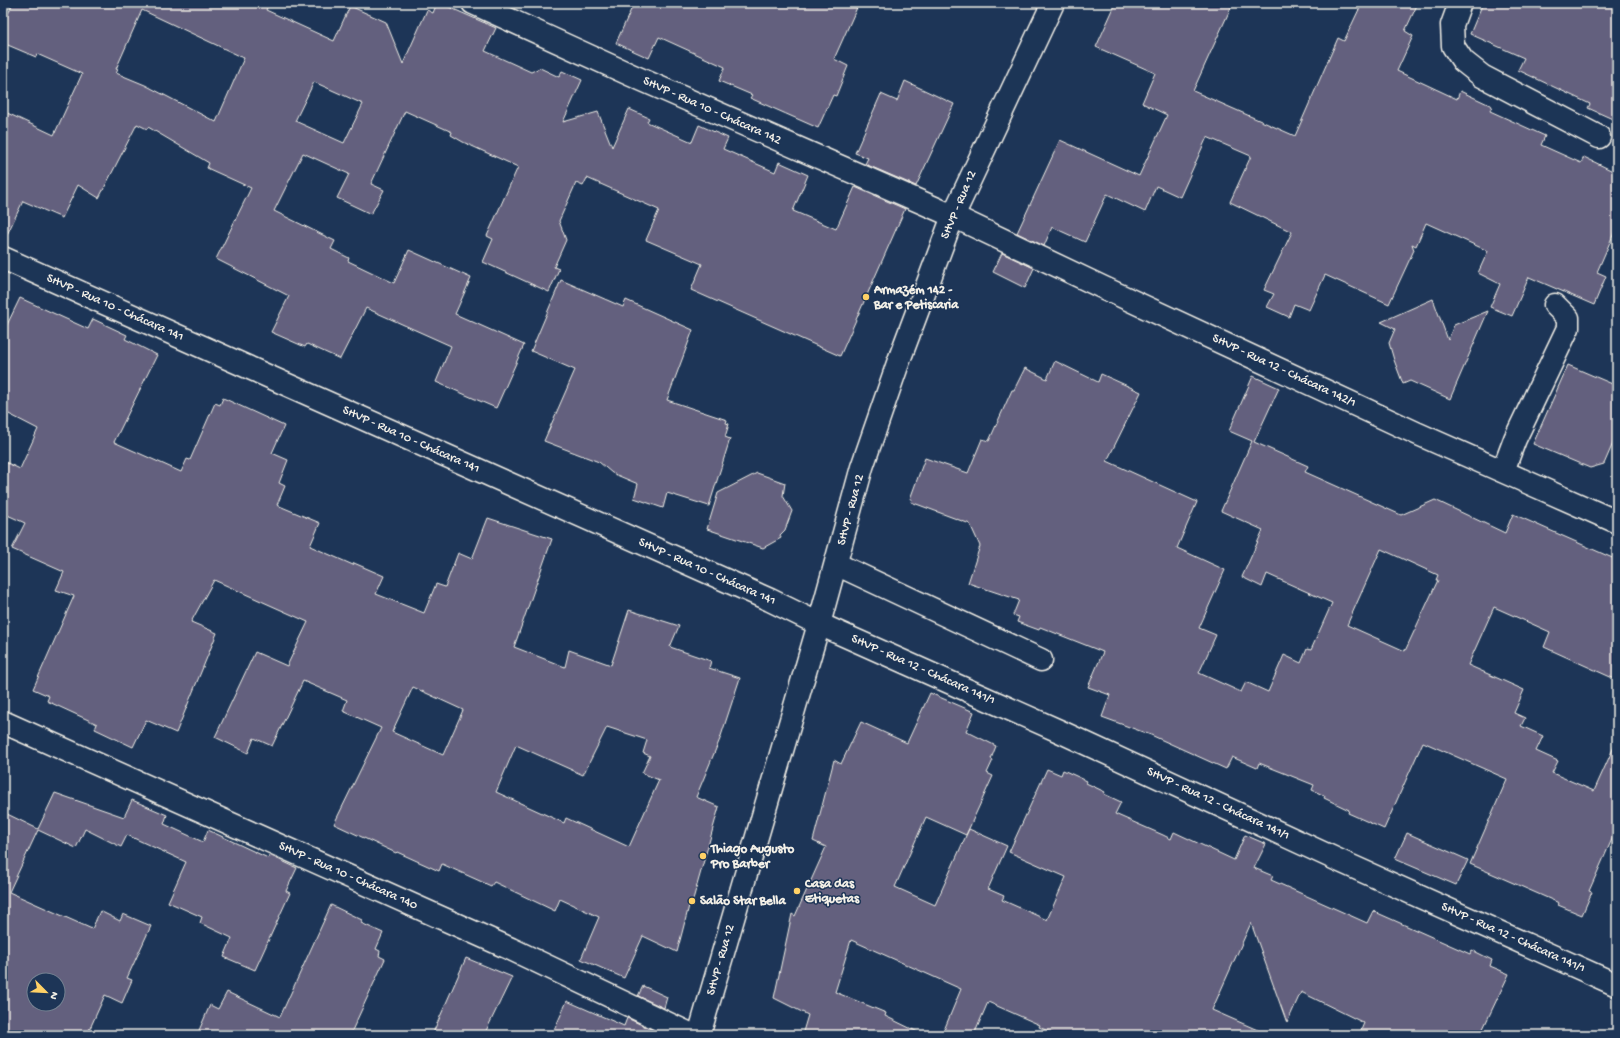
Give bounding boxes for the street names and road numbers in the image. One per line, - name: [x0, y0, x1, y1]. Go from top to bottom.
- street label: SHVP - Rua 10 - Chácara 142: [641, 74, 784, 149]
- street label: SHVP - Rua 12: [938, 168, 980, 241]
- street label: SHVP - Rua 10 - Chácara 141: [44, 271, 186, 345]
- street label: SHVP - Rua 12 - Chácara 142/1: [1210, 331, 1358, 411]
- street label: SHVP - Rua 10 - Chácara 141: [340, 403, 482, 477]
- street label: SHVP - Rua 12: [834, 472, 868, 547]
- street label: SHVP - Rua 10 - Chácara 141: [636, 535, 778, 609]
- street label: SHVP - Rua 12 - Chácara 141/1: [849, 631, 997, 709]
- street label: SHVP - Rua 12 - Chácara 141/1: [1144, 764, 1292, 844]
- street label: SHVP - Rua 10 - Chácara 140: [276, 838, 420, 914]
- street label: SHVP - Rua 12 - Chácara 141/1: [1439, 899, 1587, 977]
- street label: SHVP - Rua 12: [704, 922, 738, 997]

